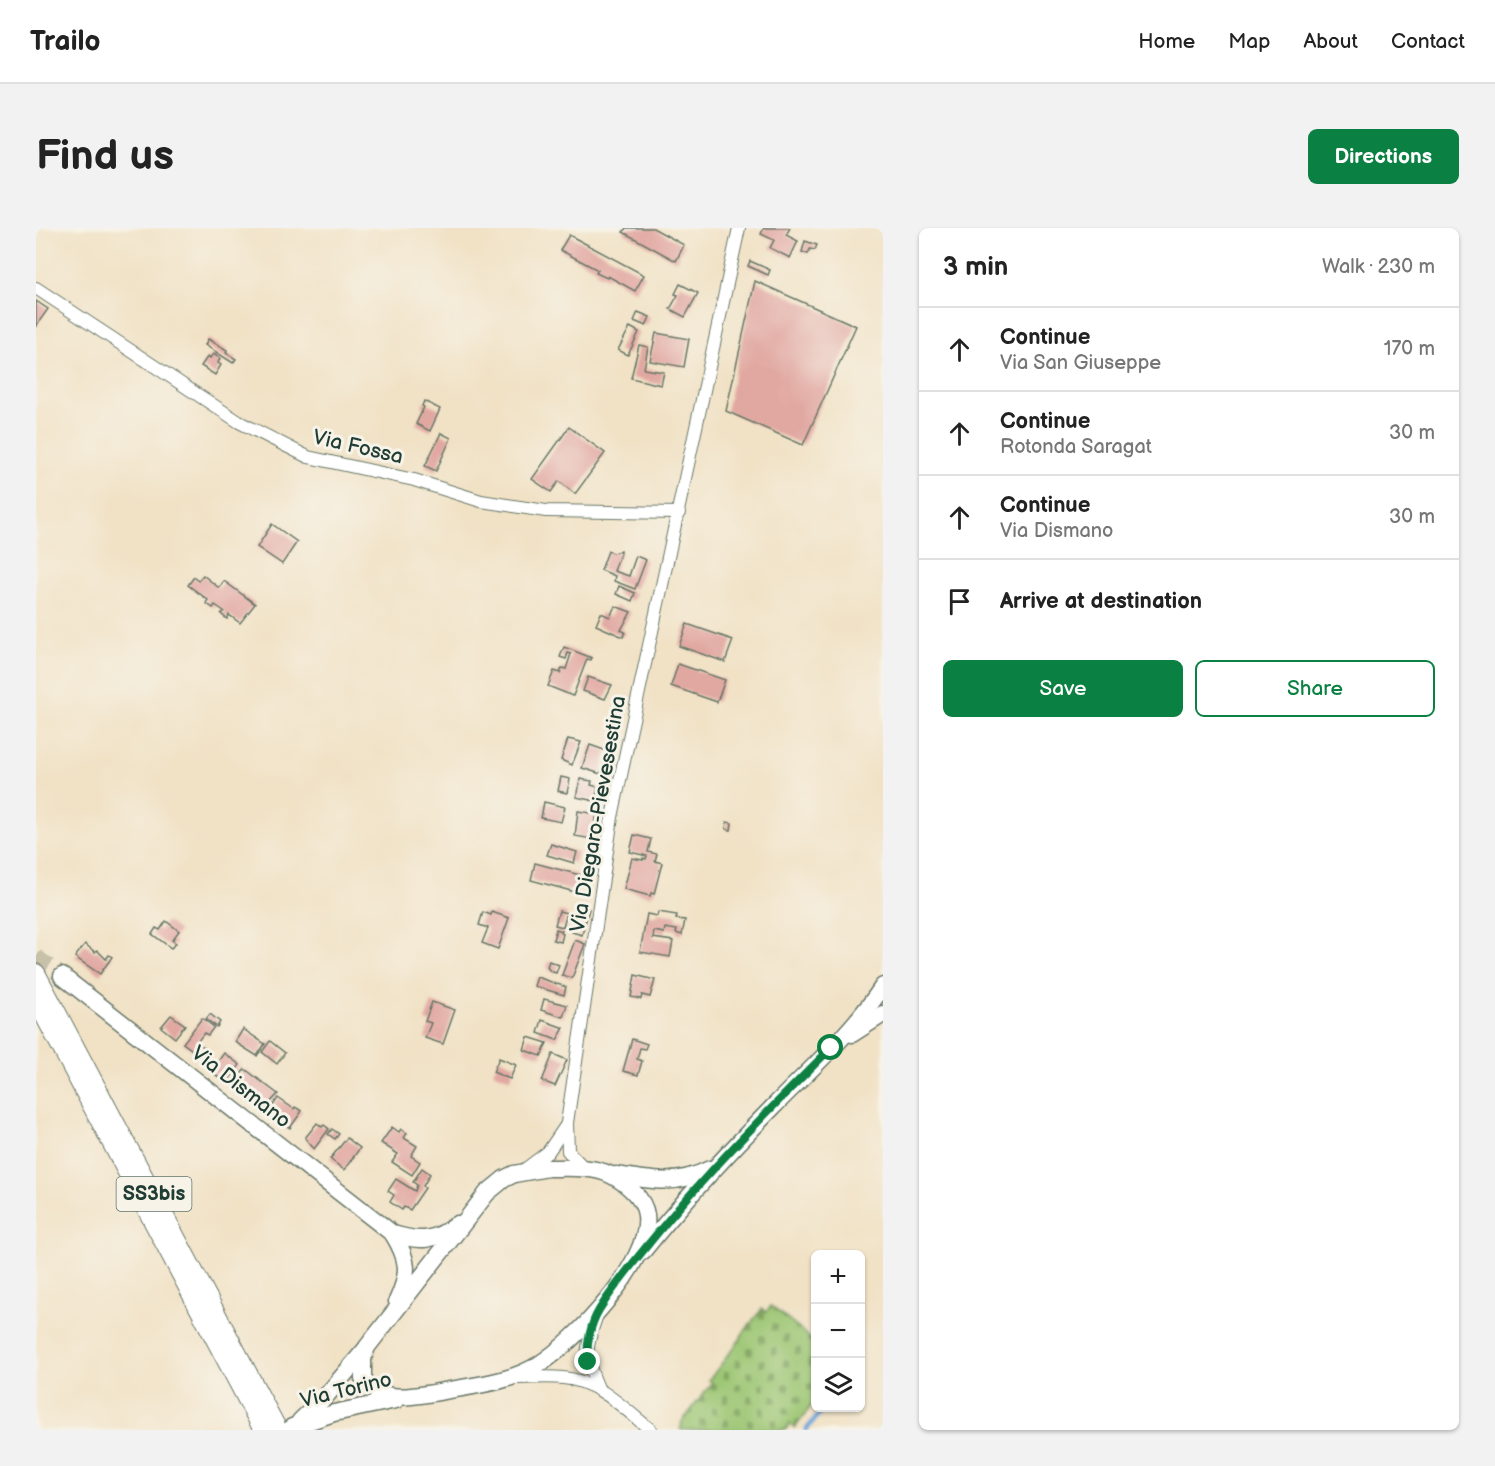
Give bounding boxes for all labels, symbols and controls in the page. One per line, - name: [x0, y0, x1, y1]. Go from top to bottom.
- text: Trailo: [30, 25, 101, 58]
- text: Home: [1138, 29, 1195, 54]
- text: Map: [1228, 29, 1270, 54]
- text: About: [1303, 29, 1358, 54]
- text: Contact: [1391, 29, 1465, 54]
- button: Directions: [1308, 129, 1459, 184]
- text: Find us: [36, 131, 174, 182]
- text: 3 min: [943, 252, 1008, 283]
- text: Walk · 230 m: [1322, 255, 1435, 279]
- text: Continue: [1000, 324, 1090, 351]
- icon: ahead: [943, 333, 976, 366]
- text: 170 m: [1384, 337, 1435, 361]
- text: Via San Giuseppe: [1000, 351, 1161, 375]
- text: Continue: [1000, 408, 1090, 435]
- icon: ahead: [943, 417, 976, 450]
- text: 30 m: [1389, 421, 1435, 445]
- street label: Via Fossa: [310, 424, 406, 470]
- text: Rotonda Saragat: [1000, 435, 1152, 459]
- text: Continue: [1000, 492, 1090, 519]
- icon: ahead: [943, 501, 976, 534]
- text: 30 m: [1389, 505, 1435, 529]
- text: Via Dismano: [1000, 519, 1113, 543]
- icon: arrive: [943, 585, 976, 618]
- text: Arrive at destination: [1000, 588, 1202, 615]
- button: Save: [943, 660, 1183, 717]
- button: Share: [1195, 660, 1435, 717]
- street label: Via Diegaro-Pievesestina: [565, 694, 631, 934]
- route start: [817, 1034, 843, 1060]
- street label: Via Dismano: [186, 1040, 296, 1134]
- road number: SS3bis: [116, 1177, 192, 1211]
- map controls: [811, 1250, 865, 1412]
- button: +: [811, 1250, 865, 1304]
- button: −: [811, 1304, 865, 1358]
- route end: [574, 1348, 600, 1374]
- button: layers: [811, 1358, 865, 1412]
- street label: Via Torino: [298, 1367, 394, 1413]

